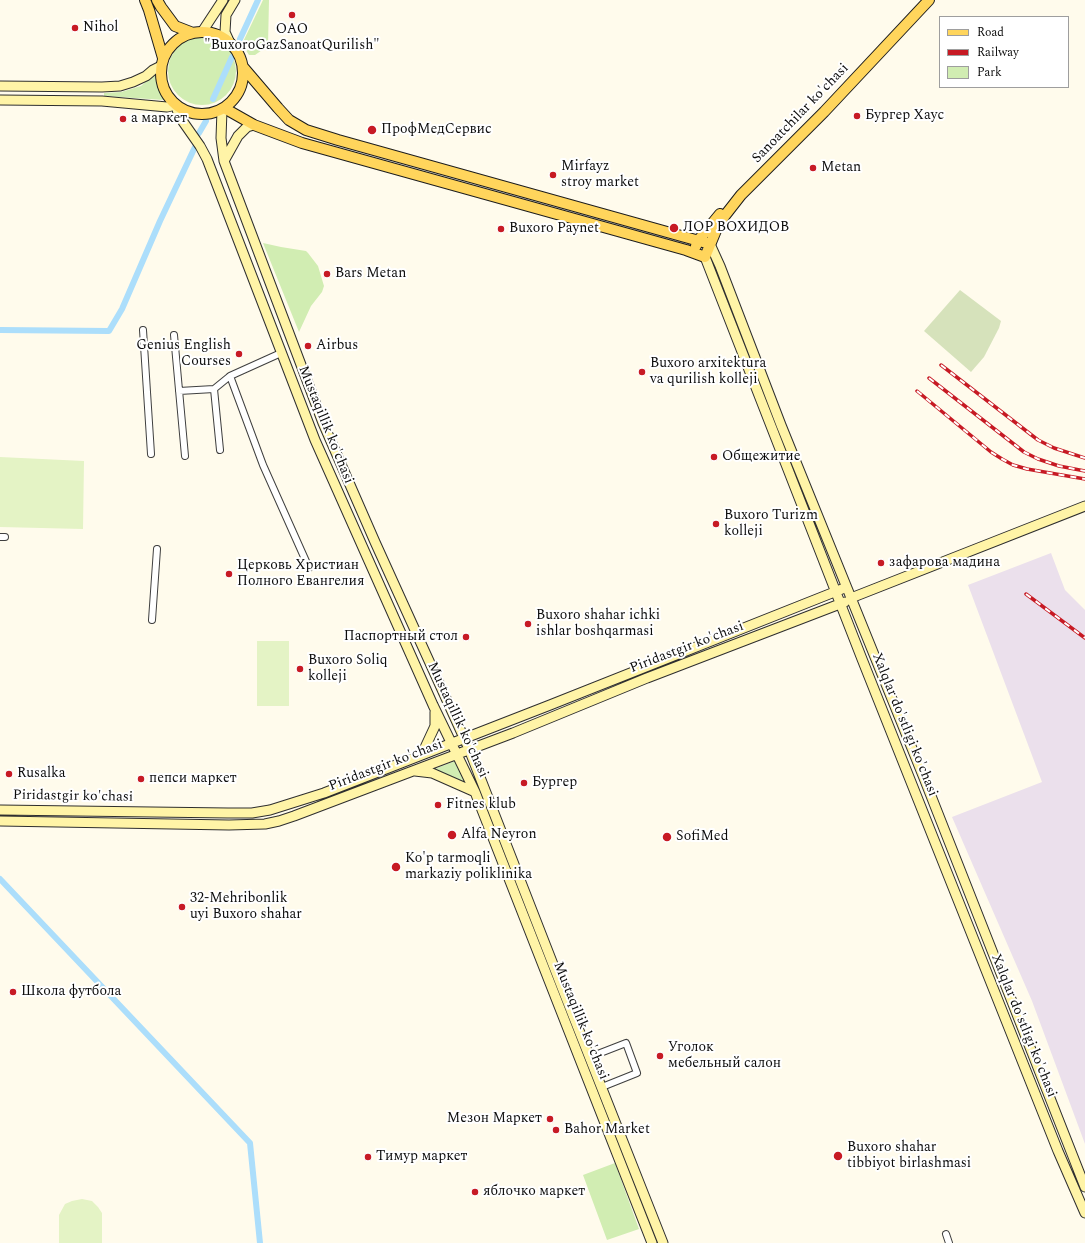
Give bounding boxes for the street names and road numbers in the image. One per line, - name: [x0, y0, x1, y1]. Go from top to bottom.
- street label: Sanoatchilar ko'chasi: [749, 61, 853, 167]
- street label: Mustaqillik ko'chasi: [294, 364, 356, 486]
- street label: Piridastgir ko'chasi: [628, 619, 746, 677]
- street label: Xalqlar do'stligi ko'chasi: [868, 651, 940, 799]
- street label: Mustaqillik ko'chasi: [423, 659, 491, 781]
- street label: Piridastgir ko'chasi: [327, 737, 445, 795]
- street label: Piridastgir ko'chasi: [13, 788, 133, 806]
- street label: Xalqlar do'stligi ko'chasi: [987, 952, 1059, 1100]
- street label: Mustaqillik ko'chasi: [549, 960, 611, 1082]

